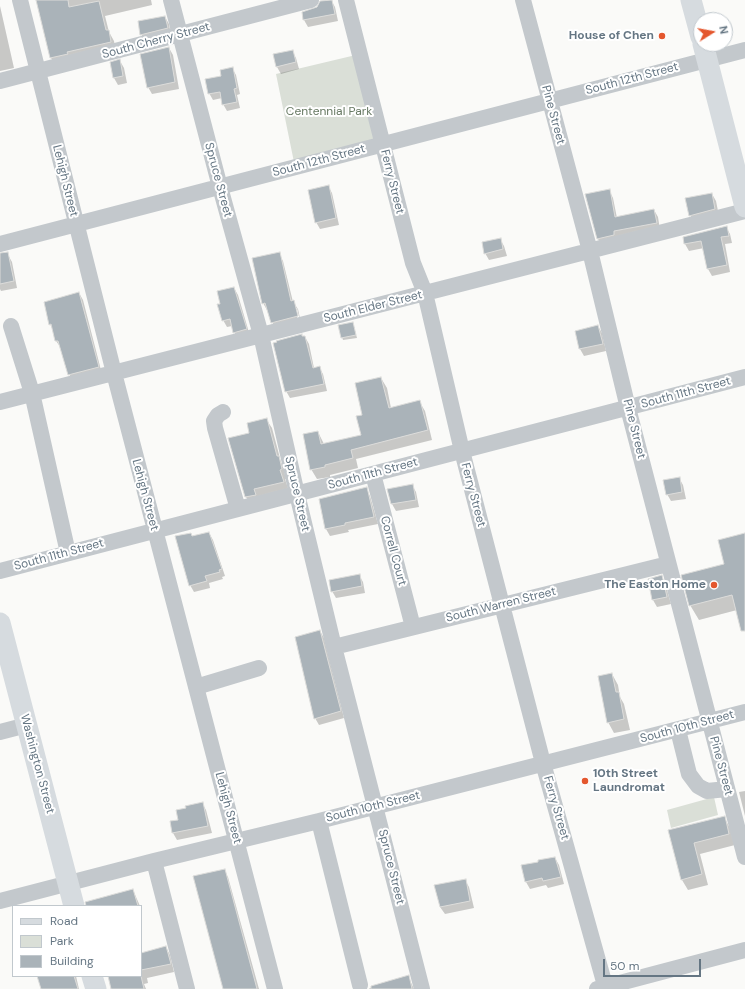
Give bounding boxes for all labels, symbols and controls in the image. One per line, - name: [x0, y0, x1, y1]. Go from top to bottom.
- north arrow: [693, 12, 733, 52]
- street label: South Cherry Street: [101, 20, 211, 62]
- text: N: [716, 25, 731, 35]
- place label: House of Chen: [569, 29, 654, 43]
- marker: House of Chen: [657, 31, 667, 41]
- street label: South 12th Street: [584, 60, 680, 98]
- street label: Pine Street: [538, 84, 568, 146]
- park label: Centennial Park: [286, 105, 372, 119]
- street label: Spruce Street: [201, 141, 235, 219]
- street label: South 12th Street: [271, 142, 367, 180]
- street label: Lehigh Street: [49, 144, 81, 218]
- street label: Ferry Street: [377, 148, 407, 216]
- street label: South Elder Street: [322, 288, 424, 326]
- street label: South 11th Street: [640, 374, 732, 412]
- street label: Pine Street: [620, 398, 648, 460]
- street label: Spruce Street: [281, 455, 313, 533]
- street label: South 11th Street: [327, 455, 419, 493]
- street label: Lehigh Street: [129, 458, 161, 532]
- street label: Ferry Street: [458, 461, 488, 529]
- street label: Correll Court: [377, 515, 409, 587]
- street label: South 11th Street: [13, 536, 105, 574]
- place label: The Easton Home: [604, 578, 706, 592]
- marker: The Easton Home: [709, 580, 719, 590]
- street label: South Warren Street: [445, 584, 557, 626]
- street label: South 10th Street: [639, 708, 735, 746]
- street label: Washington Street: [17, 713, 57, 815]
- street label: Pine Street: [706, 735, 736, 797]
- place label: 10th Street Laundromat: [593, 767, 665, 795]
- street label: Lehigh Street: [212, 771, 244, 845]
- street label: Ferry Street: [540, 774, 572, 842]
- marker: 10th Street Laundromat: [580, 776, 590, 786]
- street label: South 10th Street: [324, 788, 422, 826]
- street label: Spruce Street: [375, 828, 407, 906]
- legend: [12, 905, 142, 977]
- text: Road: [50, 913, 78, 929]
- text: Park: [50, 933, 74, 949]
- scale bar: [605, 951, 703, 977]
- text: Building: [50, 953, 94, 969]
- text: 50 m: [610, 958, 639, 974]

